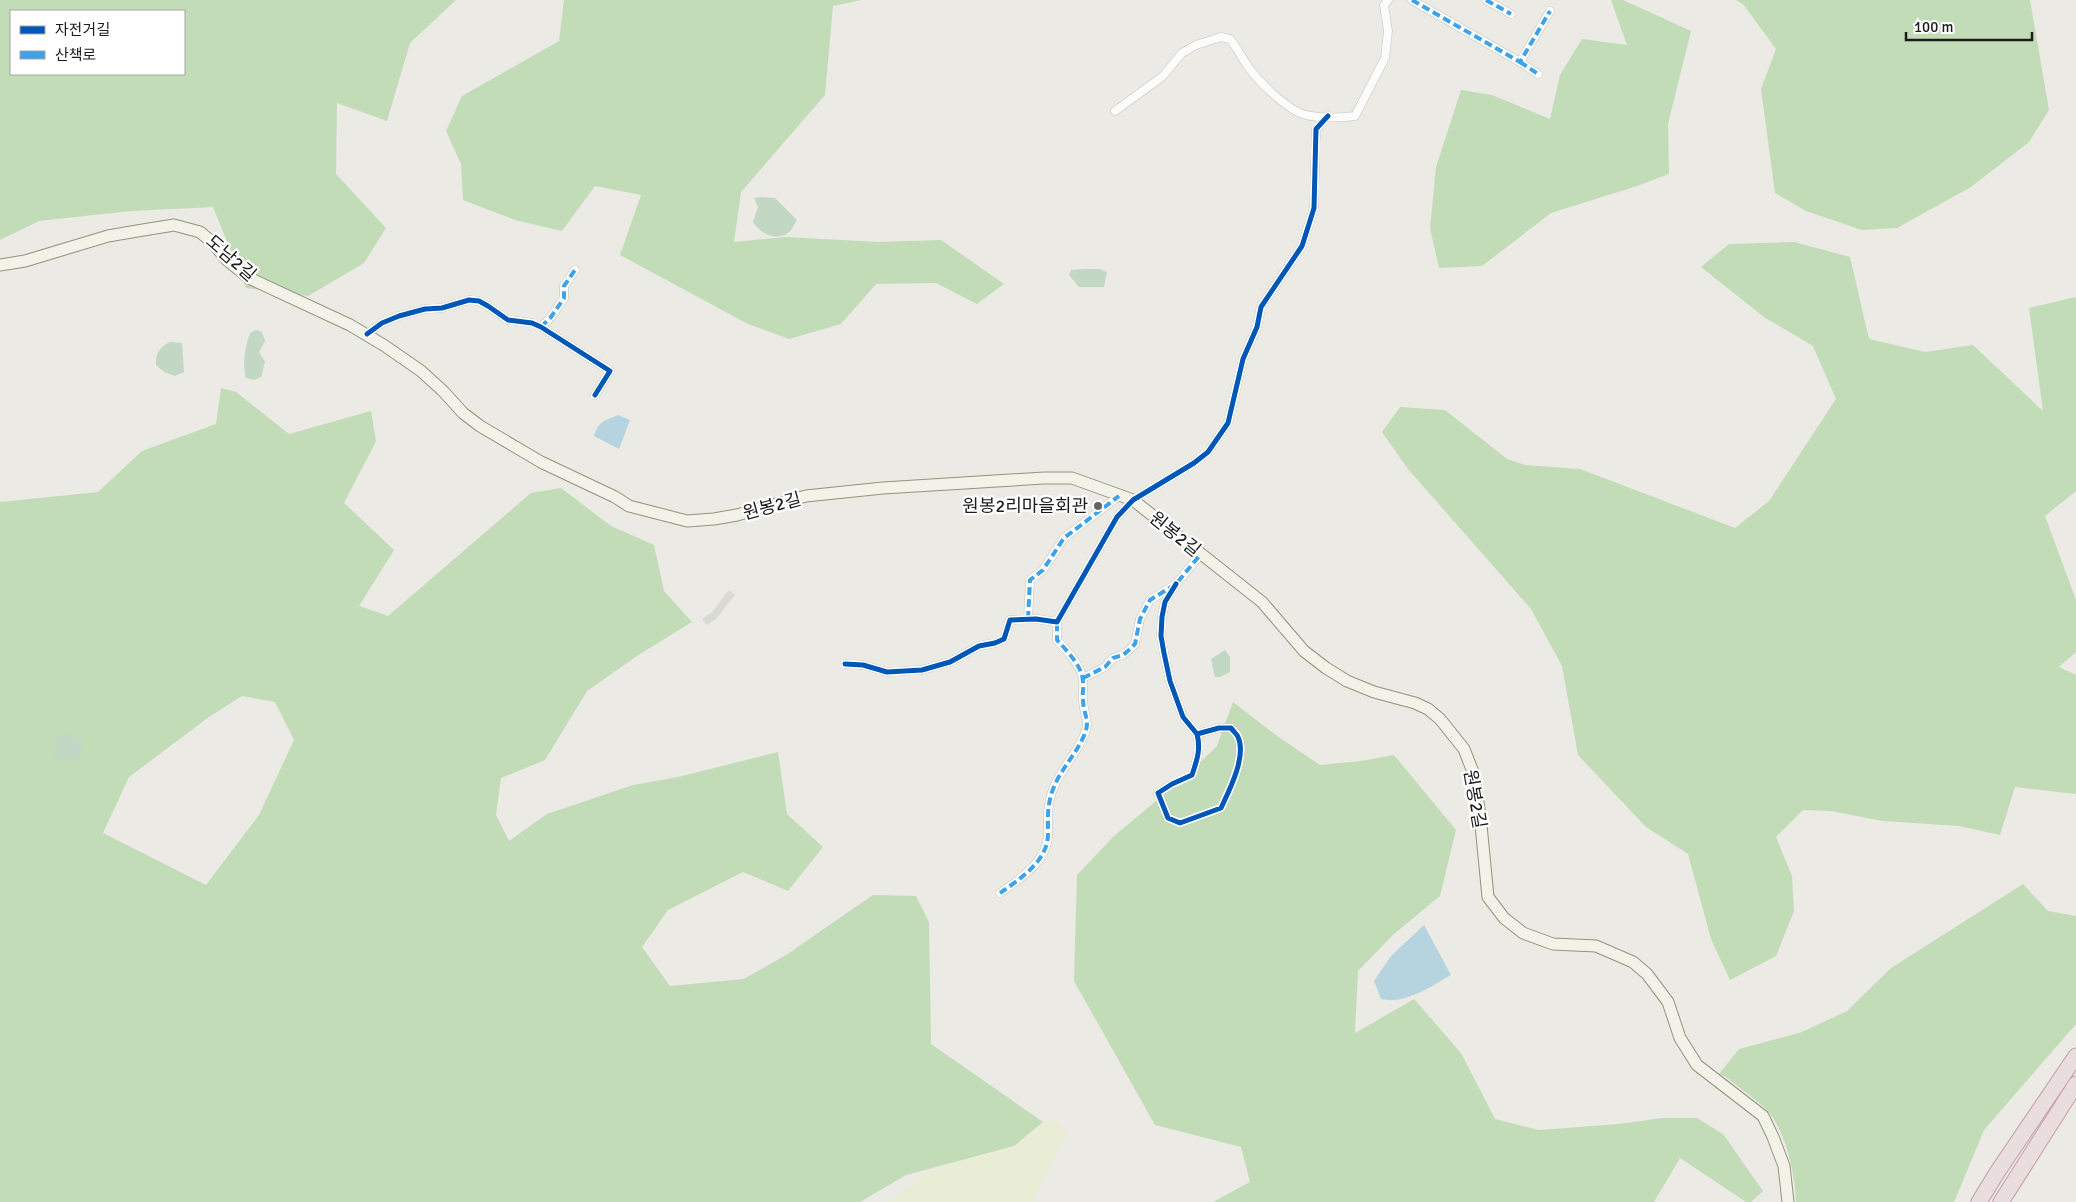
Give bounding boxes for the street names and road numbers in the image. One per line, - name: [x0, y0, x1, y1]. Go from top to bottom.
- street label: 도남2길: [201, 230, 261, 286]
- street label: 원봉2길: [740, 488, 804, 524]
- street label: 원봉2길: [1145, 507, 1205, 561]
- street label: 원봉2길: [1459, 768, 1491, 830]

